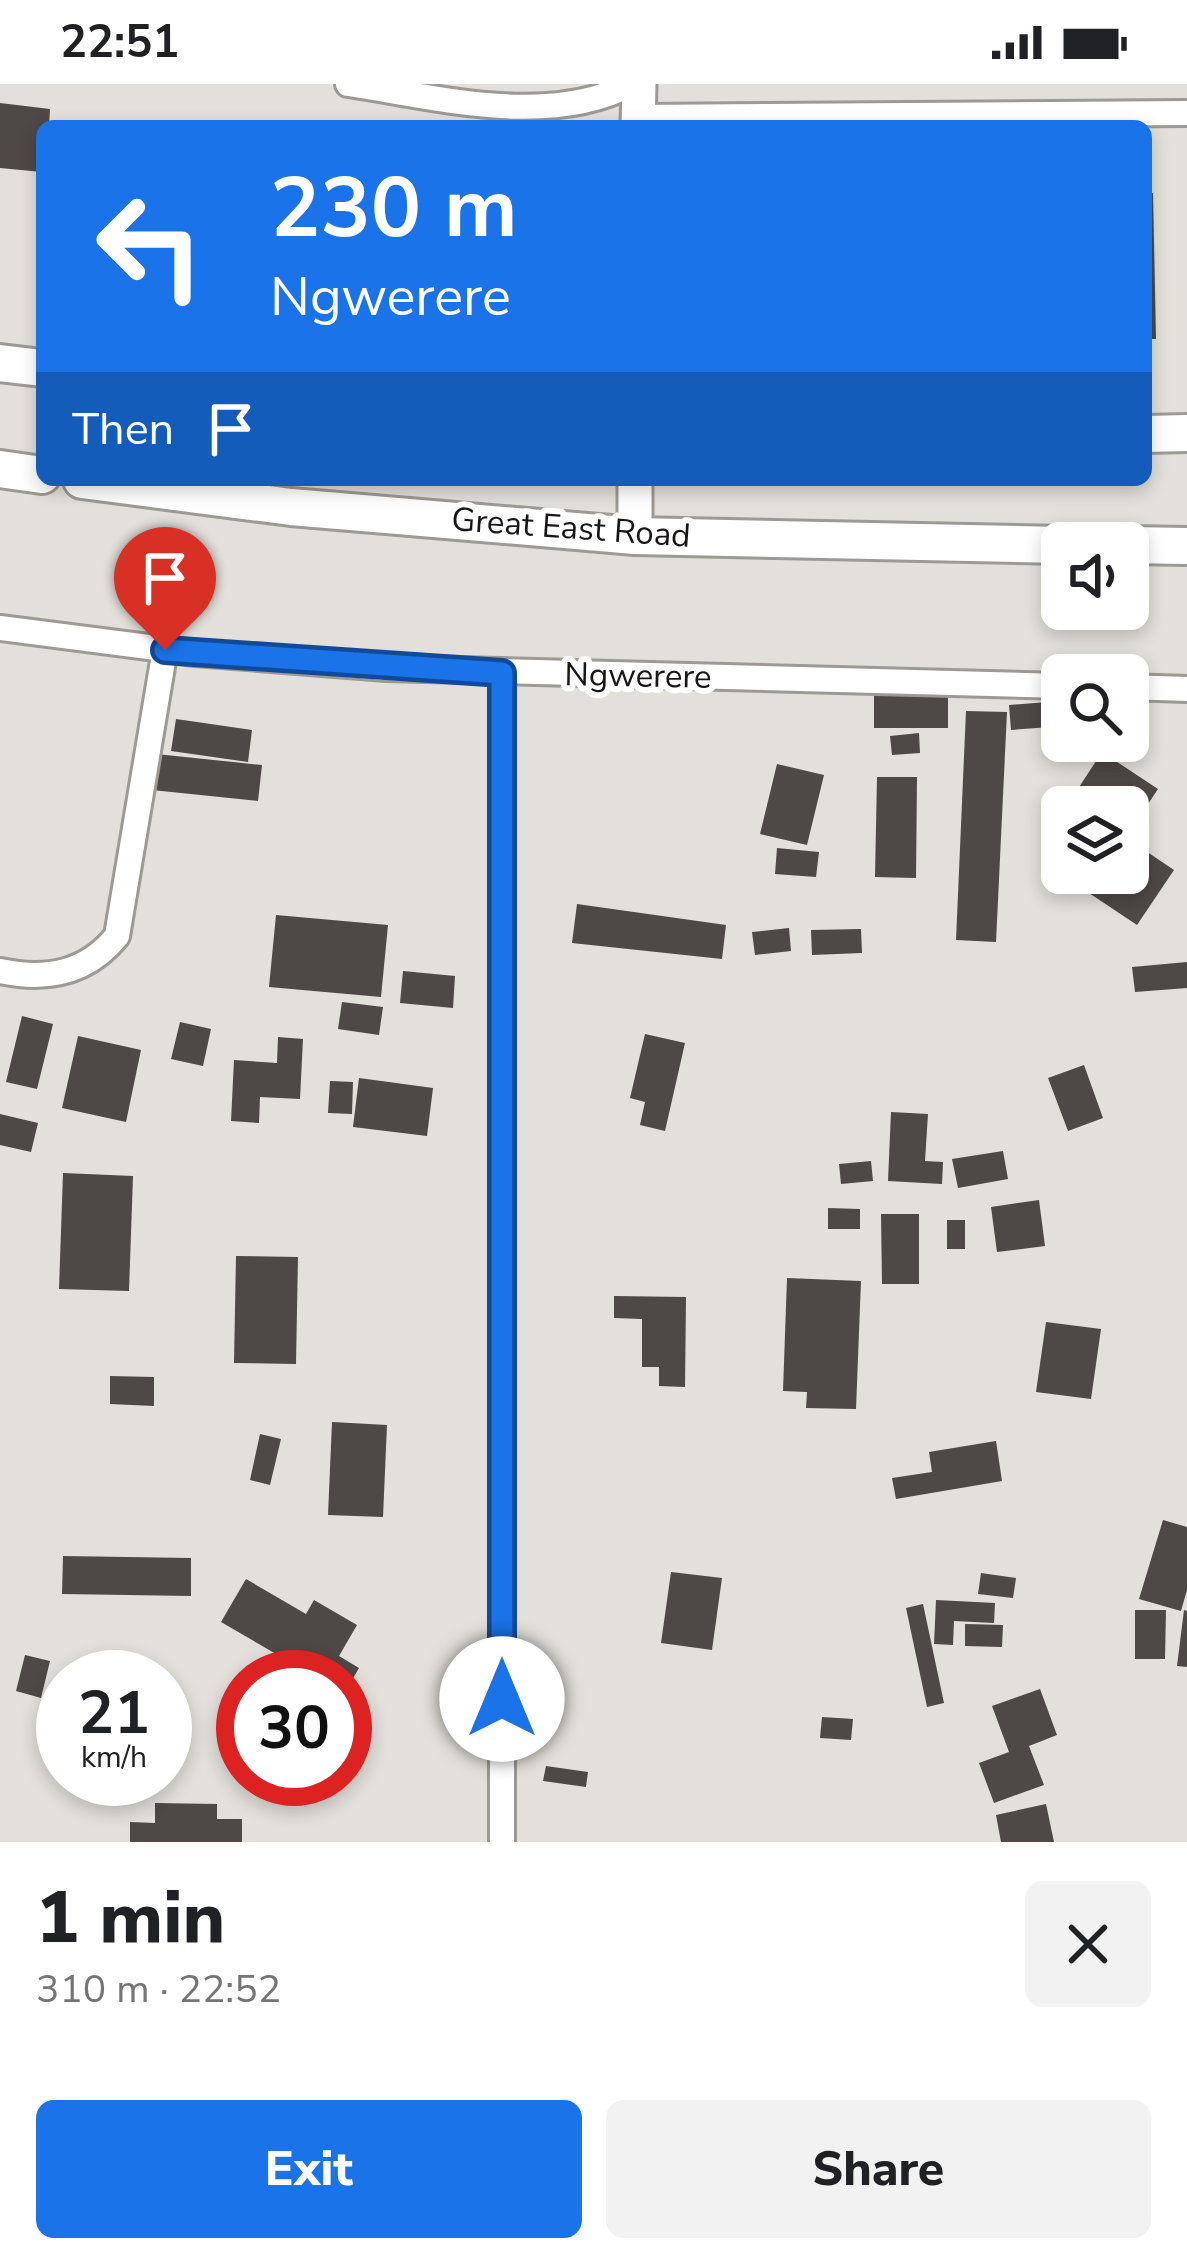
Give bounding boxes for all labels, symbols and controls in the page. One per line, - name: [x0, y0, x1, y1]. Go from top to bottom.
- text: 22:51: [60, 12, 179, 73]
- text: 230 m: [270, 151, 518, 266]
- icon: left: [72, 168, 228, 324]
- text: Ngwerere: [270, 260, 511, 334]
- icon: arrive: [198, 396, 264, 462]
- text: Then: [72, 399, 174, 460]
- street label: Great East Road: [450, 497, 692, 559]
- map controls: [1041, 522, 1149, 894]
- button: sound: [1041, 522, 1149, 630]
- pin: [114, 527, 216, 650]
- icon: arrive: [132, 545, 198, 611]
- street label: Ngwerere: [564, 652, 712, 700]
- button: search: [1041, 654, 1149, 762]
- button: layers: [1041, 786, 1149, 894]
- position arrow: [439, 1636, 565, 1762]
- speed limit sign: 30: [216, 1650, 372, 1806]
- text: 21: [78, 1672, 150, 1754]
- text: km/h: [81, 1737, 147, 1778]
- text: 1 min: [36, 1869, 225, 1967]
- button: close: [1025, 1881, 1151, 2007]
- text: 310 m · 22:52: [36, 1963, 281, 2016]
- button: Exit: [36, 2100, 582, 2238]
- button: Share: [606, 2100, 1151, 2238]

